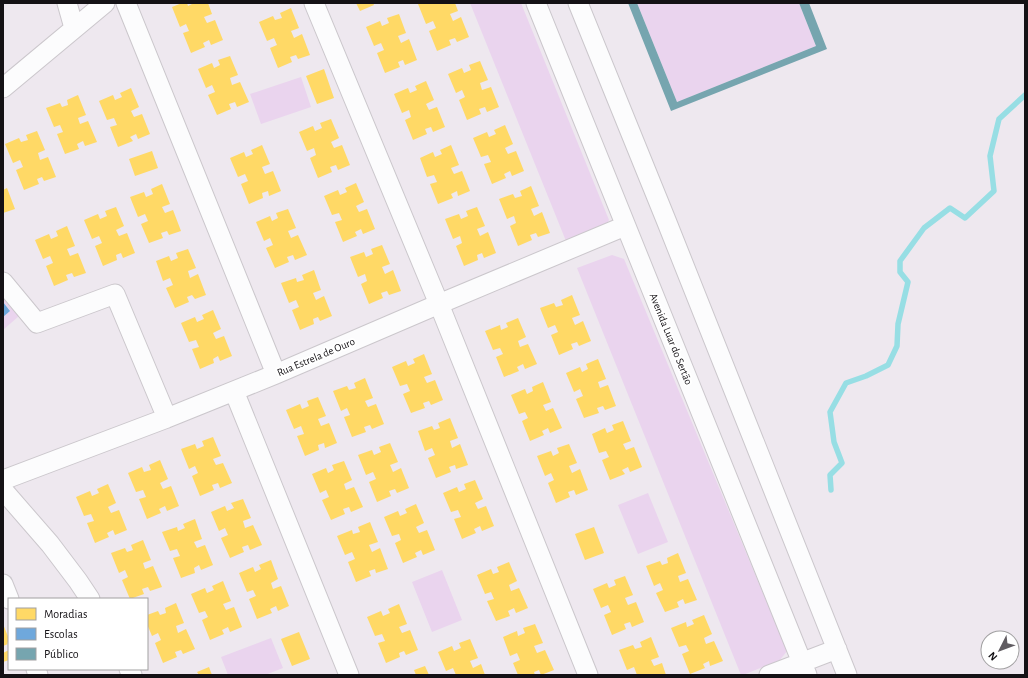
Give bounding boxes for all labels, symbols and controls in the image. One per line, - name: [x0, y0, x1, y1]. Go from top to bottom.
- street label: Avenida Luar do Sertão: [648, 292, 694, 386]
- street label: Rua Estrela de Ouro: [275, 336, 357, 378]
- legend: [8, 598, 148, 670]
- text: Moradias: [44, 608, 87, 620]
- text: Escolas: [44, 628, 78, 640]
- north arrow: [980, 630, 1020, 670]
- text: Público: [44, 648, 79, 660]
- text: N: [986, 650, 1000, 663]

